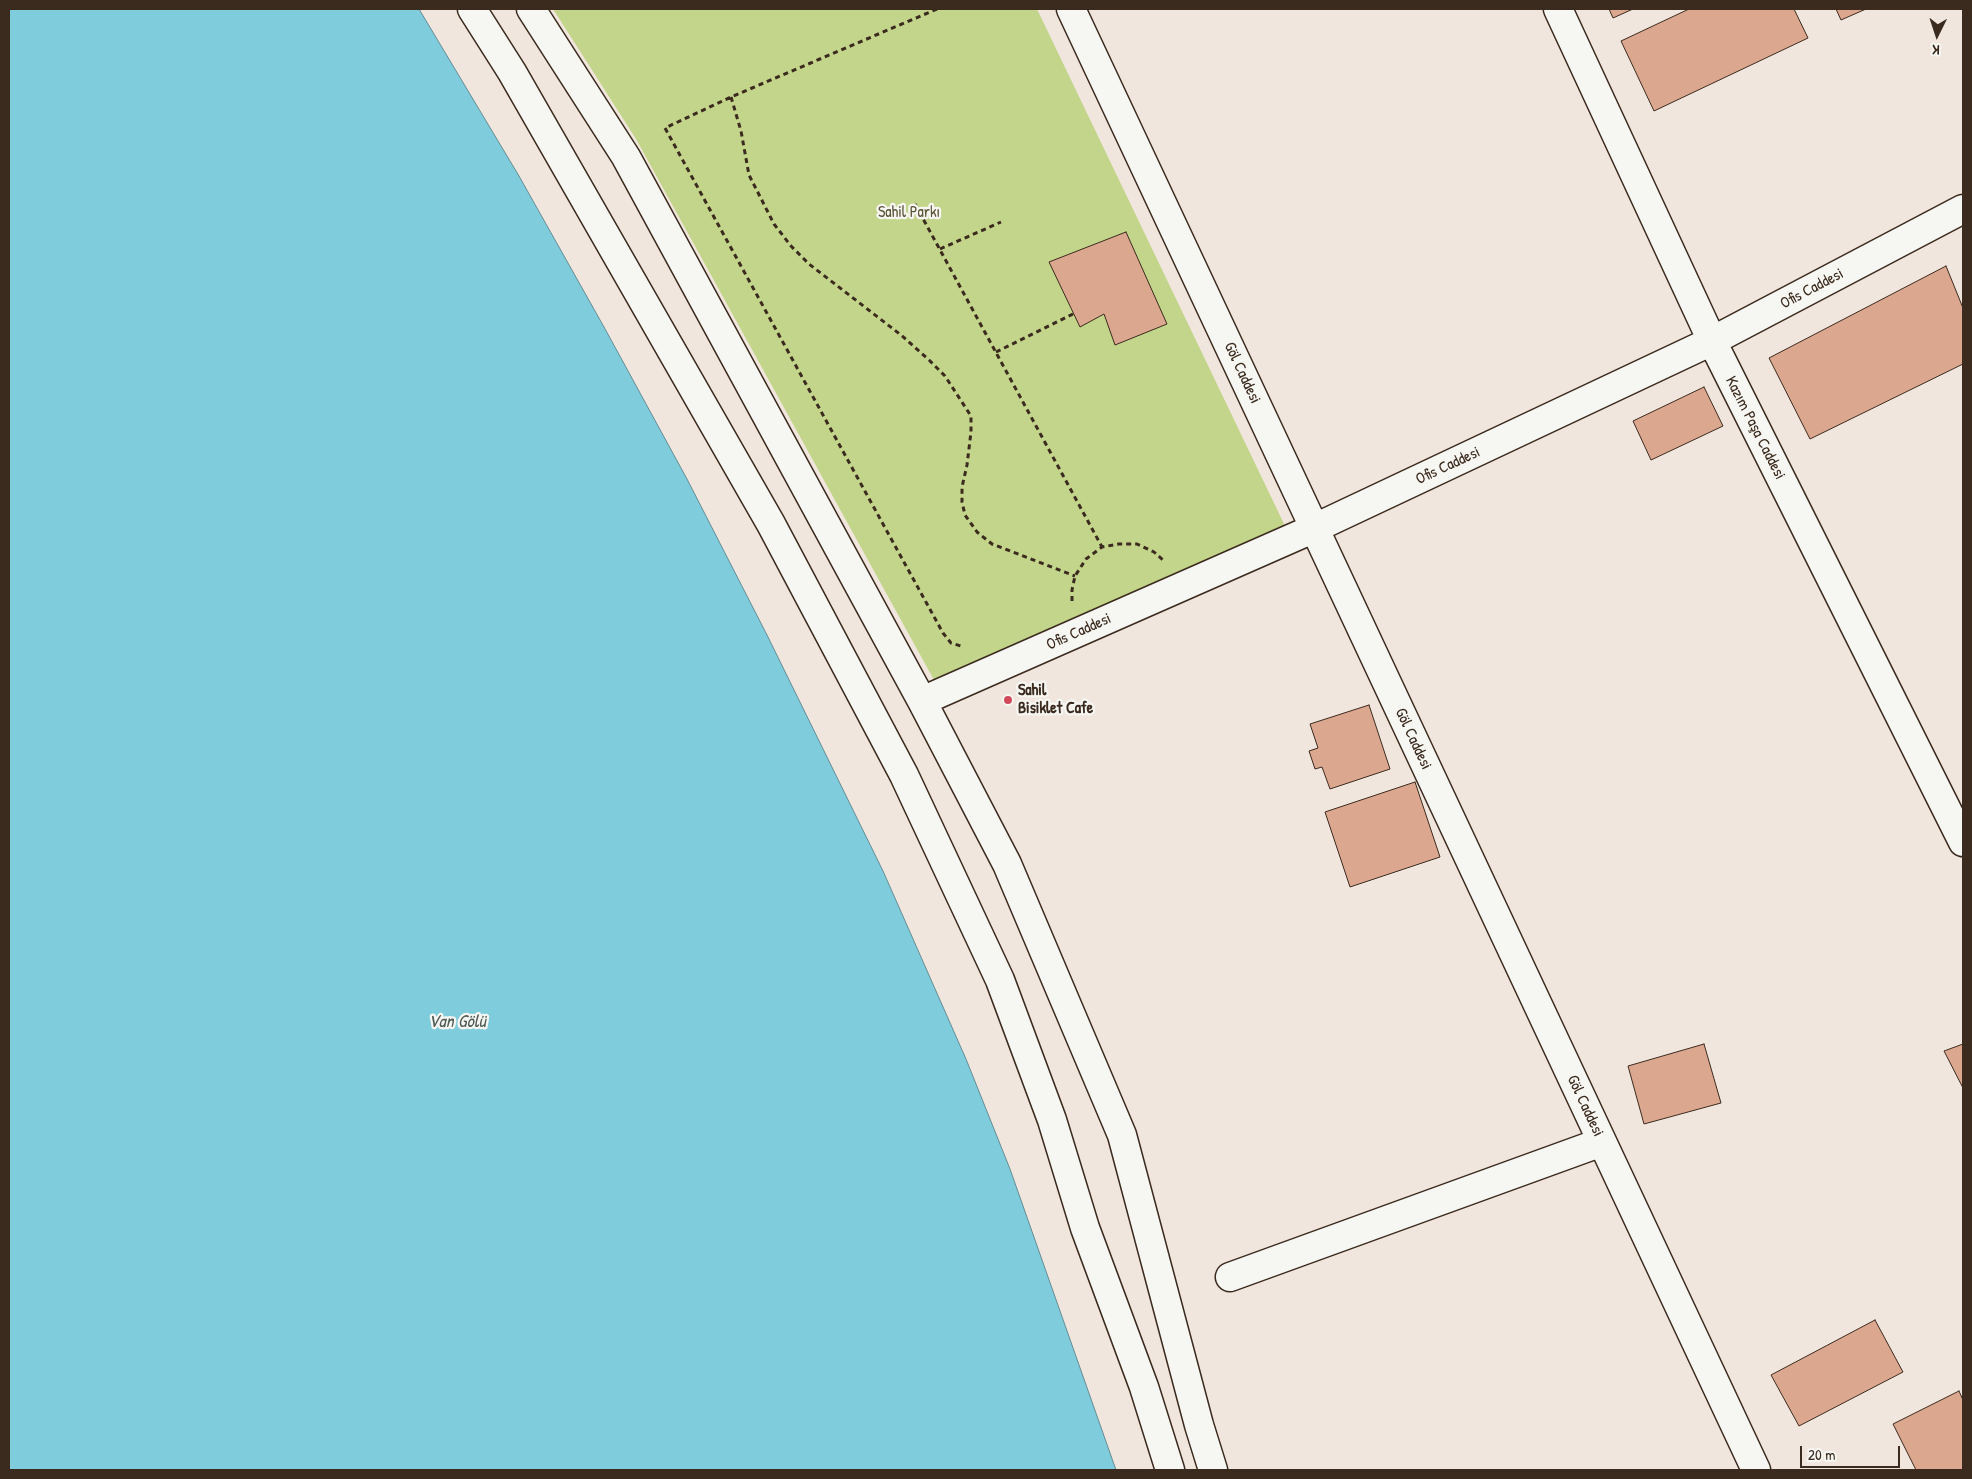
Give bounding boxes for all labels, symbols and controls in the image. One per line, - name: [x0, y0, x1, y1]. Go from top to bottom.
- north arrow: [1912, 10, 1962, 60]
- text: K: [1932, 41, 1940, 60]
- park label: Sahil Parkı: [878, 203, 940, 223]
- street label: Ofis Caddesi: [1777, 264, 1847, 314]
- street label: Göl Caddesi: [1219, 339, 1265, 407]
- street label: Kazım Paşa Caddesi: [1721, 373, 1789, 483]
- street label: Ofis Caddesi: [1413, 443, 1483, 489]
- street label: Ofis Caddesi: [1044, 609, 1114, 655]
- place label: Sahil Bisiklet Cafe: [1018, 681, 1093, 719]
- marker: Sahil Bisiklet Cafe: [1002, 694, 1014, 706]
- street label: Göl Caddesi: [1390, 705, 1436, 773]
- water label: Van Gölü: [428, 1011, 486, 1033]
- street label: Göl Caddesi: [1562, 1072, 1608, 1140]
- scale bar: [1802, 1436, 1902, 1468]
- text: 20 m: [1808, 1444, 1835, 1465]

